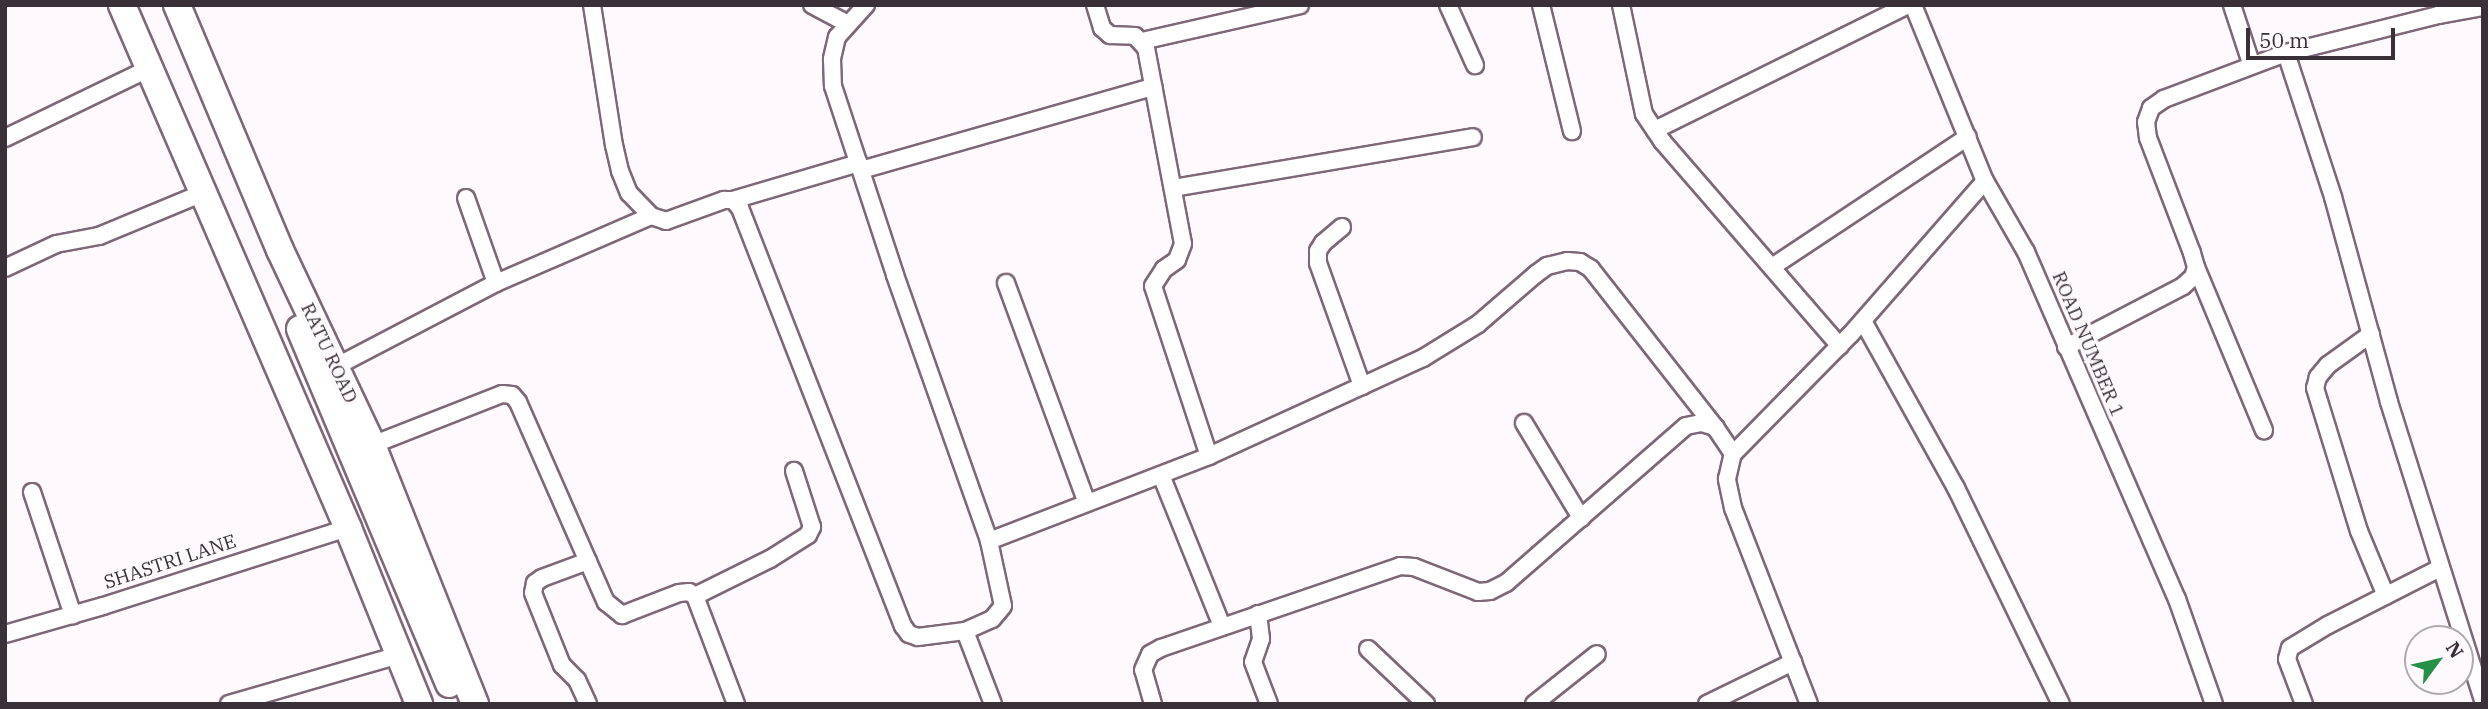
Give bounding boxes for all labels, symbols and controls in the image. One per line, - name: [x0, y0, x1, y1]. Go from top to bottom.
- scale bar: [2250, 14, 2399, 58]
- text: 50 m: [2259, 26, 2309, 54]
- street label: ROAD NUMBER 1: [2047, 268, 2129, 420]
- street label: RATU ROAD: [296, 299, 362, 407]
- street label: SHASTRI LANE: [101, 530, 239, 594]
- north arrow: [2404, 625, 2474, 695]
- text: N: [2441, 637, 2469, 662]

